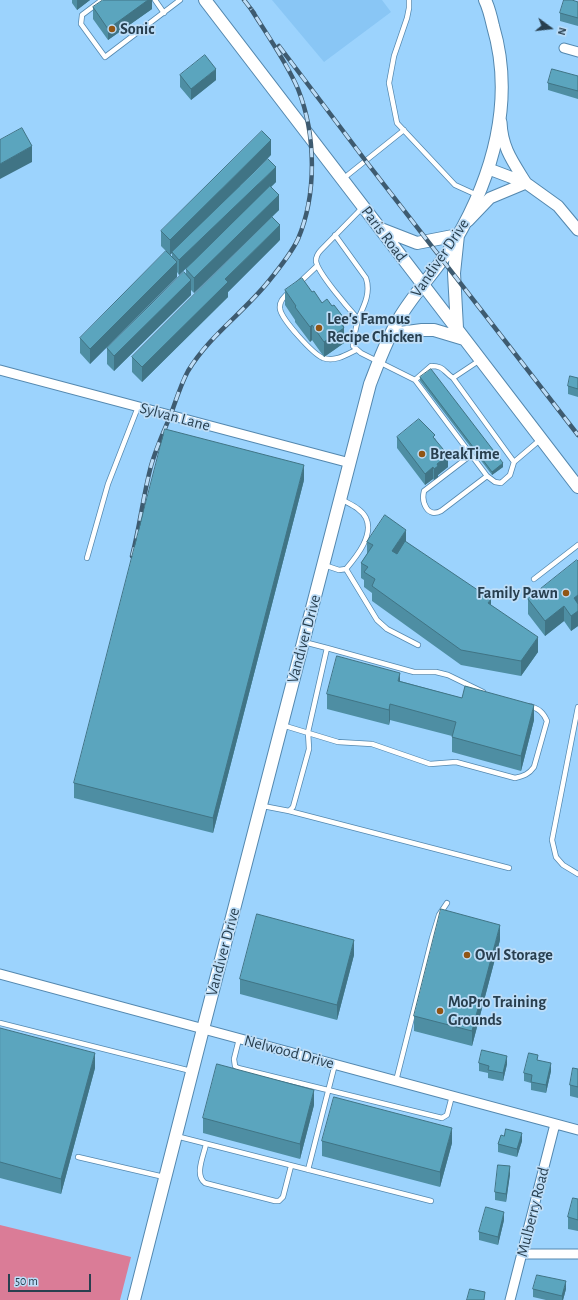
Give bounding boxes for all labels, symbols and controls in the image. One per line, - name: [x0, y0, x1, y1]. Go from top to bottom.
- north arrow: [530, 8, 570, 48]
- place label: Sonic: [120, 19, 154, 39]
- marker: Sonic: [107, 24, 117, 34]
- text: N: [556, 26, 568, 36]
- street label: Paris Road: [357, 202, 411, 266]
- street label: Vandiver Drive: [407, 215, 473, 301]
- place label: Lee's Famous Recipe Chicken: [327, 309, 423, 347]
- marker: Lee's Famous Recipe Chicken: [314, 323, 324, 333]
- street label: Sylvan Lane: [138, 398, 212, 436]
- place label: BreakTime: [430, 444, 500, 464]
- marker: BreakTime: [417, 449, 427, 459]
- place label: Family Pawn: [477, 583, 558, 603]
- marker: Family Pawn: [561, 588, 571, 598]
- street label: Vandiver Drive: [283, 593, 325, 685]
- street label: Vandiver Drive: [202, 906, 244, 998]
- place label: Owl Storage: [475, 945, 553, 965]
- marker: Owl Storage: [462, 950, 472, 960]
- place label: MoPro Training Grounds: [448, 992, 546, 1030]
- marker: MoPro Training Grounds: [435, 1006, 445, 1016]
- street label: Nelwood Drive: [242, 1031, 336, 1073]
- street label: Mulberry Road: [513, 1165, 553, 1259]
- scale bar: [10, 1266, 93, 1292]
- text: 50 m: [15, 1275, 38, 1287]

